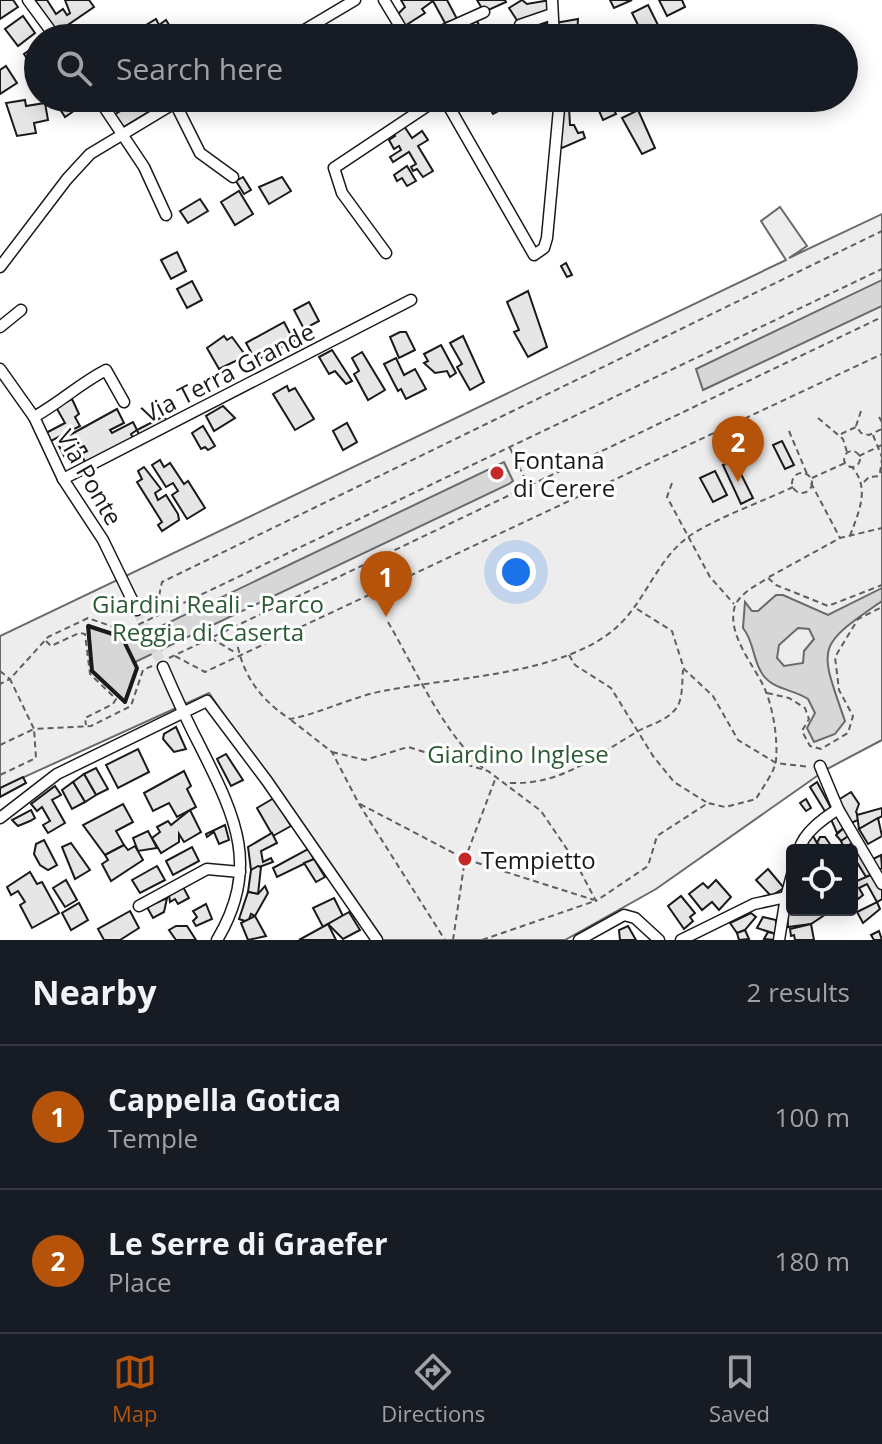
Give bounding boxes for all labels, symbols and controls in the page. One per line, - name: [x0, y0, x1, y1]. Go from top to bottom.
- search box: [24, 24, 858, 112]
- icon: search: [52, 46, 96, 90]
- text: Search here: [116, 48, 283, 89]
- street label: Via Terra Grande: [136, 314, 320, 430]
- pin: 2: [712, 416, 764, 482]
- street label: Via Ponte: [49, 423, 131, 531]
- place label: Fontana di Cerere: [513, 443, 615, 504]
- marker: Fontana di Cerere: [488, 464, 506, 482]
- pin: 1: [360, 551, 412, 617]
- your location: [496, 552, 536, 592]
- park label: Giardini Reali - Parco Reggia di Caserta: [92, 587, 324, 648]
- park label: Giardino Inglese: [427, 737, 609, 770]
- place label: Tempietto: [481, 843, 596, 876]
- map controls: [786, 844, 858, 916]
- button: locate: [786, 844, 858, 916]
- marker: Tempietto: [456, 850, 474, 868]
- text: Nearby: [32, 969, 157, 1015]
- text: 2 results: [747, 974, 850, 1010]
- text: Cappella Gotica: [108, 1079, 341, 1120]
- text: 1: [51, 1099, 65, 1135]
- text: 100 m: [775, 1099, 850, 1135]
- text: Temple: [108, 1120, 198, 1156]
- text: Le Serre di Graefer: [108, 1223, 388, 1264]
- text: 2: [51, 1243, 65, 1279]
- text: 180 m: [775, 1243, 850, 1279]
- text: Place: [108, 1264, 172, 1300]
- tab: Map: [112, 1350, 157, 1428]
- tab: Directions: [381, 1350, 485, 1428]
- tab: Saved: [709, 1350, 770, 1428]

